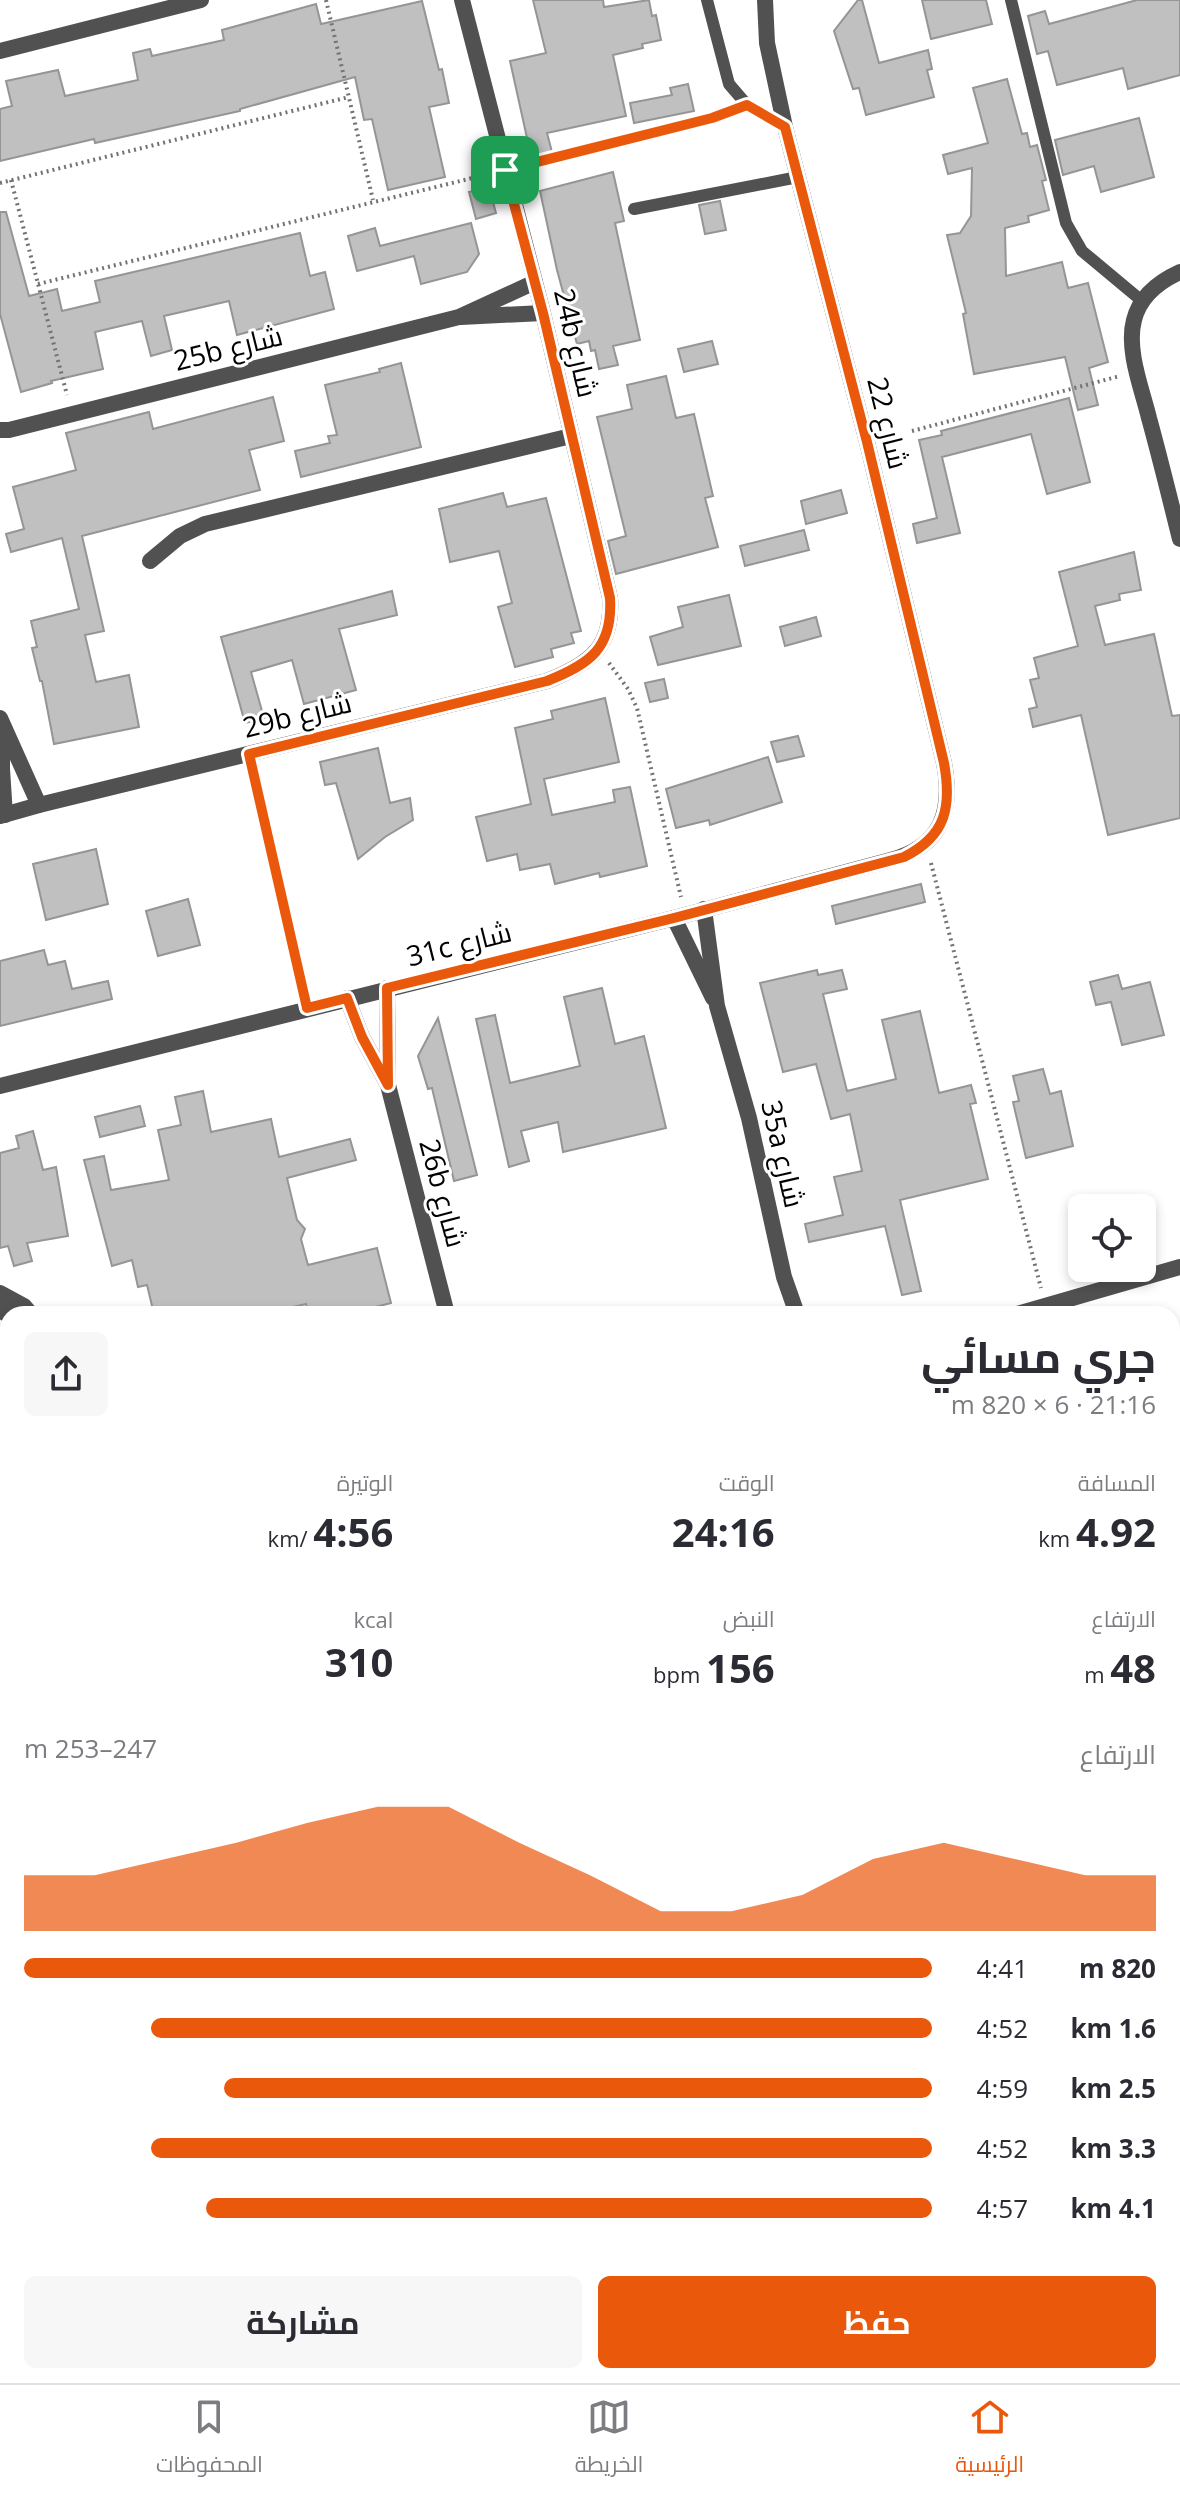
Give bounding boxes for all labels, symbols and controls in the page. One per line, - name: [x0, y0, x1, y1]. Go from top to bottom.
- pin: [471, 136, 539, 204]
- icon: arrive: [483, 148, 527, 192]
- street label: 24b شارع: [545, 285, 608, 401]
- street label: 25b شارع: [169, 315, 286, 380]
- street label: شارع 22: [858, 373, 919, 473]
- street label: 29b شارع: [238, 682, 355, 747]
- street label: 31c شارع: [402, 912, 515, 975]
- street label: 35a شارع: [752, 1096, 815, 1211]
- street label: 26b شارع: [410, 1134, 477, 1251]
- map controls: [1068, 1194, 1156, 1282]
- button: locate: [1068, 1194, 1156, 1282]
- text: جري مسائي: [921, 1326, 1156, 1386]
- button: share: [24, 1332, 108, 1416]
- text: 21:16 · 6 × 820 m: [951, 1386, 1156, 1422]
- text: الوتيرة: [337, 1467, 393, 1497]
- text: الوقت: [719, 1467, 775, 1497]
- text: المسافة: [1078, 1467, 1156, 1497]
- text: 4:56: [313, 1504, 393, 1559]
- text: 24:16: [672, 1504, 775, 1559]
- text: 4.92: [1076, 1504, 1156, 1559]
- text: /km: [268, 1523, 313, 1553]
- text: km: [1038, 1523, 1076, 1553]
- text: النبض: [723, 1603, 775, 1633]
- text: الارتفاع: [1092, 1603, 1156, 1633]
- text: kcal: [353, 1604, 393, 1634]
- text: 310: [325, 1634, 393, 1689]
- text: 156: [706, 1640, 775, 1695]
- text: 48: [1110, 1640, 1156, 1695]
- text: bpm: [653, 1659, 706, 1689]
- text: m: [1084, 1659, 1110, 1689]
- text: 247–253 m: [24, 1730, 157, 1766]
- text: الارتفاع: [1080, 1736, 1156, 1772]
- text: 4:41: [977, 1950, 1028, 1986]
- text: 820 m: [1079, 1950, 1156, 1986]
- text: 4:52: [977, 2010, 1028, 2046]
- text: 1.6 km: [1070, 2010, 1156, 2046]
- text: 4:59: [977, 2070, 1028, 2106]
- text: 2.5 km: [1070, 2070, 1156, 2106]
- text: 4:52: [977, 2130, 1028, 2166]
- text: 3.3 km: [1070, 2130, 1156, 2166]
- text: 4:57: [977, 2190, 1028, 2226]
- text: 4.1 km: [1070, 2190, 1156, 2226]
- button: مشاركة: [24, 2276, 582, 2368]
- button: حفظ: [598, 2276, 1156, 2368]
- tab: المحفوظات: [156, 2395, 263, 2485]
- tab: الخريطة: [575, 2395, 643, 2485]
- tab: الرئيسية: [955, 2395, 1024, 2485]

